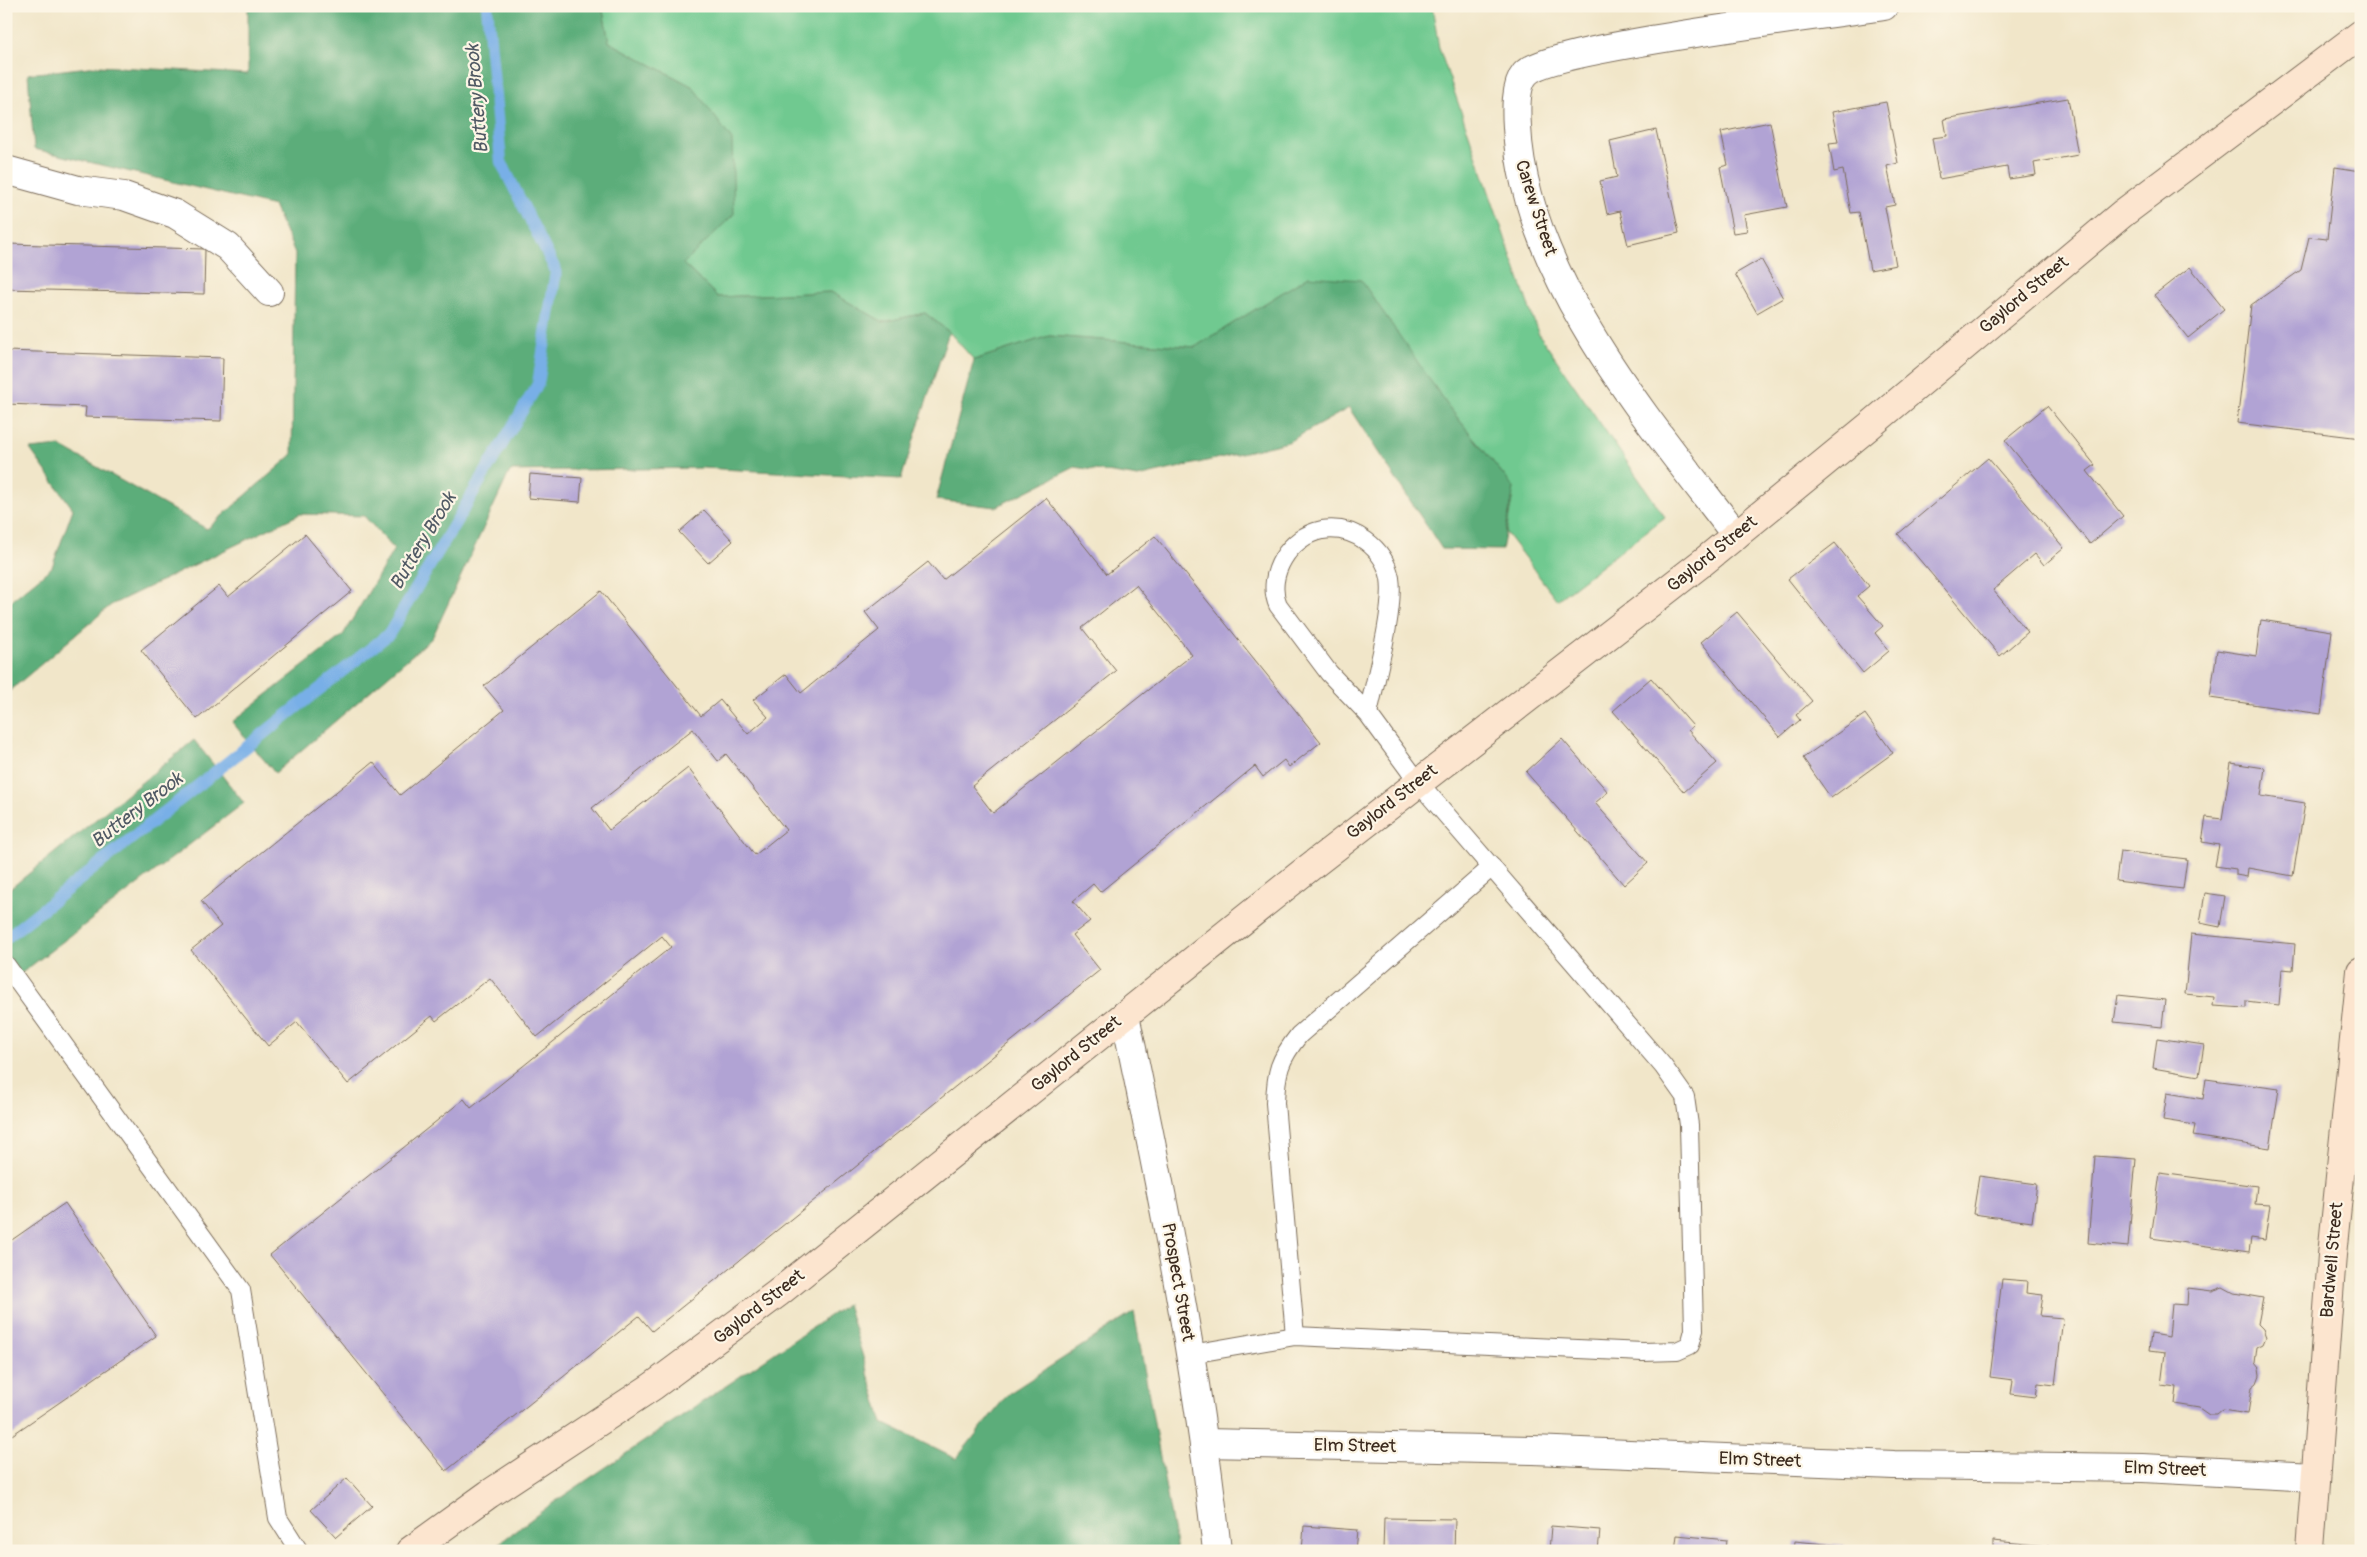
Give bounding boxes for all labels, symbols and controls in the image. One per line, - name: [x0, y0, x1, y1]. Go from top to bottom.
- water label: Buttery Brook: [460, 41, 494, 155]
- street label: Carew Street: [1510, 157, 1563, 259]
- street label: Gaylord Street: [1975, 251, 2074, 339]
- water label: Buttery Brook: [385, 486, 463, 594]
- street label: Gaylord Street: [1662, 510, 1762, 597]
- street label: Gaylord Street: [1342, 759, 1443, 845]
- water label: Buttery Brook: [86, 766, 189, 853]
- street label: Gaylord Street: [1026, 1010, 1126, 1097]
- street label: Bardwell Street: [2315, 1201, 2349, 1319]
- street label: Prospect Street: [1156, 1221, 1200, 1344]
- street label: Gaylord Street: [709, 1264, 810, 1350]
- street label: Elm Street: [1314, 1434, 1397, 1458]
- street label: Elm Street: [1718, 1447, 1802, 1473]
- street label: Elm Street: [2123, 1456, 2207, 1482]

